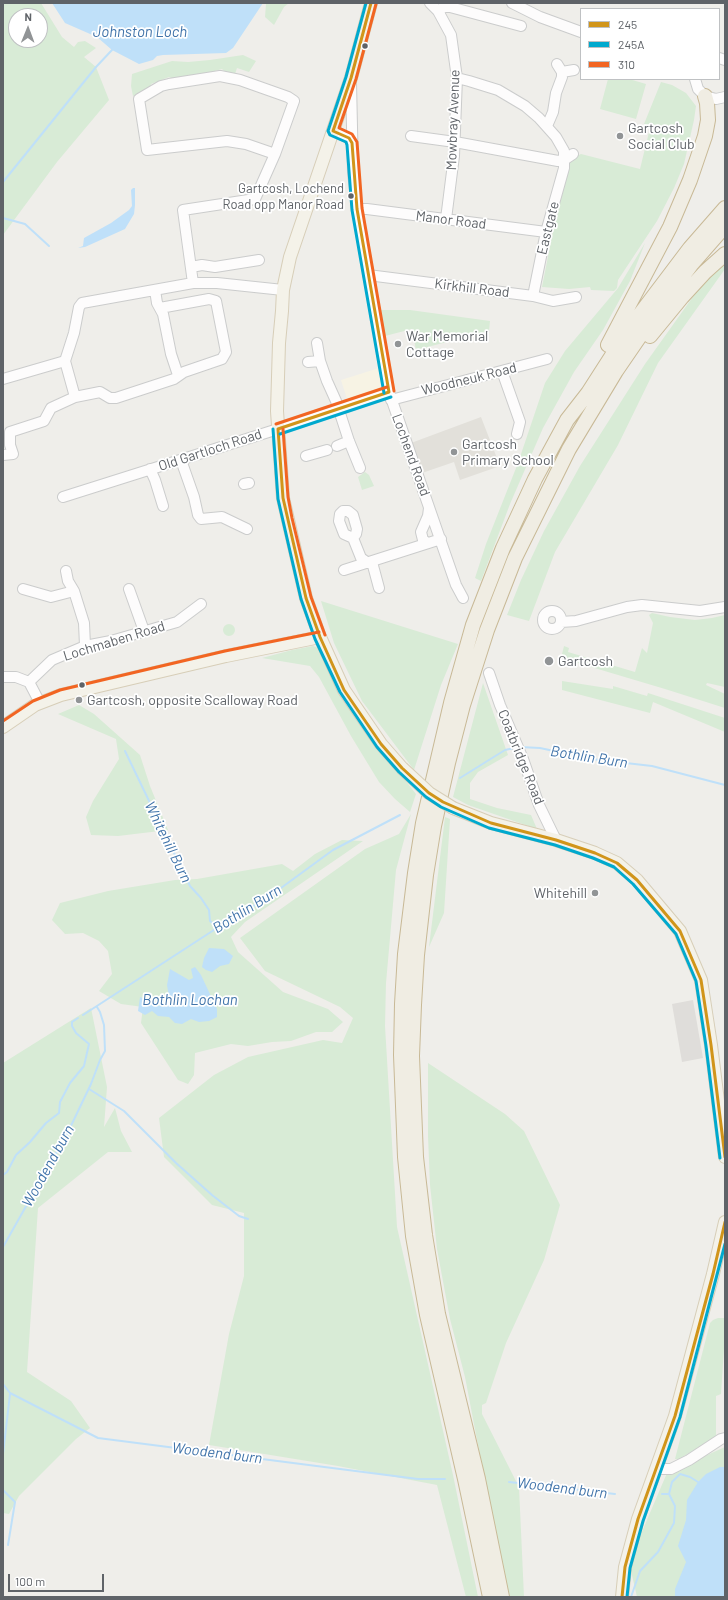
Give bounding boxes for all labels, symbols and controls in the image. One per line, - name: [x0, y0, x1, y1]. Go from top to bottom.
- north arrow: [8, 8, 48, 48]
- legend: [580, 8, 720, 80]
- text: N: [24, 10, 32, 23]
- text: 245: [618, 17, 637, 31]
- water label: Johnston Loch: [93, 23, 187, 41]
- text: 245A: [618, 37, 645, 51]
- unlabelled marker: [360, 41, 370, 51]
- text: 310: [618, 57, 635, 71]
- street label: Mowbray Avenue: [443, 69, 463, 171]
- place label: Gartcosh Social Club: [628, 120, 695, 152]
- marker: Gartcosh Social Club: [615, 131, 625, 141]
- place label: Gartcosh, Lochend Road opp Manor Road: [223, 181, 344, 212]
- marker: Gartcosh, Lochend Road opp Manor Road: [346, 191, 356, 201]
- street label: Eastgate: [533, 200, 563, 256]
- street label: Manor Road: [415, 207, 487, 233]
- street label: Kirkhill Road: [433, 275, 511, 301]
- place label: War Memorial Cottage: [406, 328, 488, 360]
- marker: War Memorial Cottage: [393, 339, 403, 349]
- street label: Woodneuk Road: [420, 359, 518, 399]
- street label: Lochend Road: [388, 411, 434, 499]
- street label: Old Gartloch Road: [156, 425, 264, 475]
- place label: Gartcosh Primary School: [462, 436, 554, 468]
- marker: Gartcosh Primary School: [449, 447, 459, 457]
- street label: Lochmaben Road: [61, 618, 167, 664]
- place label: Gartcosh: [558, 653, 613, 669]
- marker: Gartcosh: [543, 655, 555, 667]
- unlabelled marker: [77, 680, 87, 690]
- place label: Gartcosh, opposite Scalloway Road: [87, 692, 298, 708]
- marker: Gartcosh, opposite Scalloway Road: [74, 695, 84, 705]
- street label: Coatbridge Road: [494, 707, 548, 807]
- water label: Bothlin Burn: [549, 742, 629, 772]
- water label: Whitehill Burn: [141, 798, 195, 886]
- water label: Bothlin Burn: [209, 881, 285, 937]
- place label: Whitehill: [534, 885, 587, 901]
- marker: Whitehill: [590, 888, 600, 898]
- water label: Bothlin Lochan: [142, 991, 238, 1009]
- water label: Woodend burn: [18, 1122, 78, 1210]
- water label: Woodend burn: [171, 1439, 263, 1467]
- water label: Woodend burn: [516, 1474, 608, 1502]
- scale bar: [10, 1566, 106, 1592]
- text: 100 m: [15, 1574, 45, 1588]

